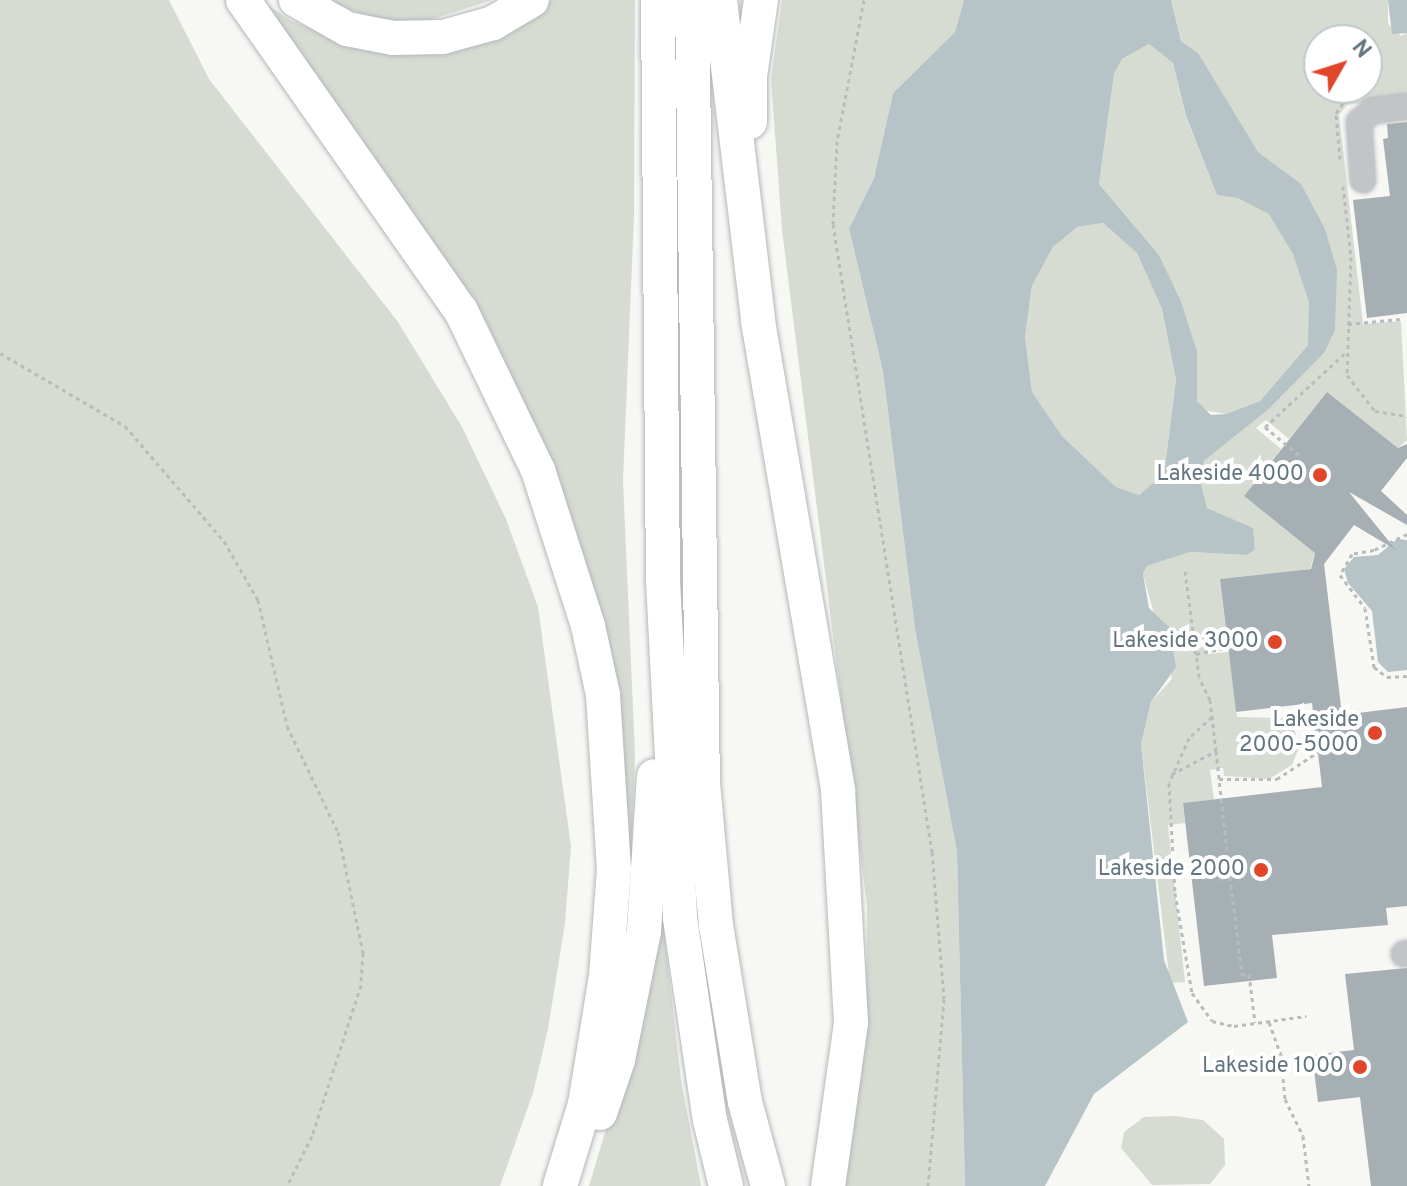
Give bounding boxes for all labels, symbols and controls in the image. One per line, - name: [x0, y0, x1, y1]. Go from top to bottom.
- north arrow: [1303, 24, 1383, 104]
- text: N: [1345, 35, 1376, 64]
- place label: Lakeside 4000: [1157, 462, 1304, 488]
- marker: Lakeside 4000: [1311, 466, 1329, 484]
- place label: Lakeside 3000: [1112, 629, 1259, 655]
- marker: Lakeside 3000: [1266, 633, 1284, 651]
- place label: Lakeside 2000-5000: [1239, 707, 1359, 758]
- marker: Lakeside 2000-5000: [1366, 724, 1384, 742]
- place label: Lakeside 2000: [1098, 857, 1245, 883]
- marker: Lakeside 2000: [1252, 861, 1270, 879]
- place label: Lakeside 1000: [1202, 1054, 1344, 1080]
- marker: Lakeside 1000: [1351, 1058, 1369, 1076]

